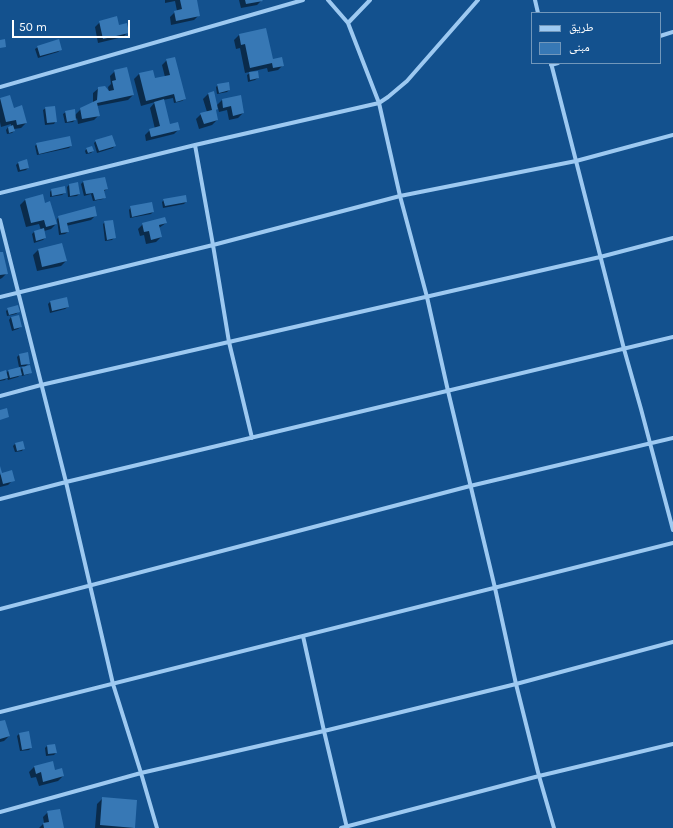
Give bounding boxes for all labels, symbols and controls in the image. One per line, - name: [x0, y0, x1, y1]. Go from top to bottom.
- scale bar: [14, 12, 132, 38]
- legend: [531, 12, 661, 64]
- text: 50 m: [19, 20, 47, 34]
- text: طريق: [569, 20, 594, 34]
- text: مبنى: [569, 40, 590, 54]

